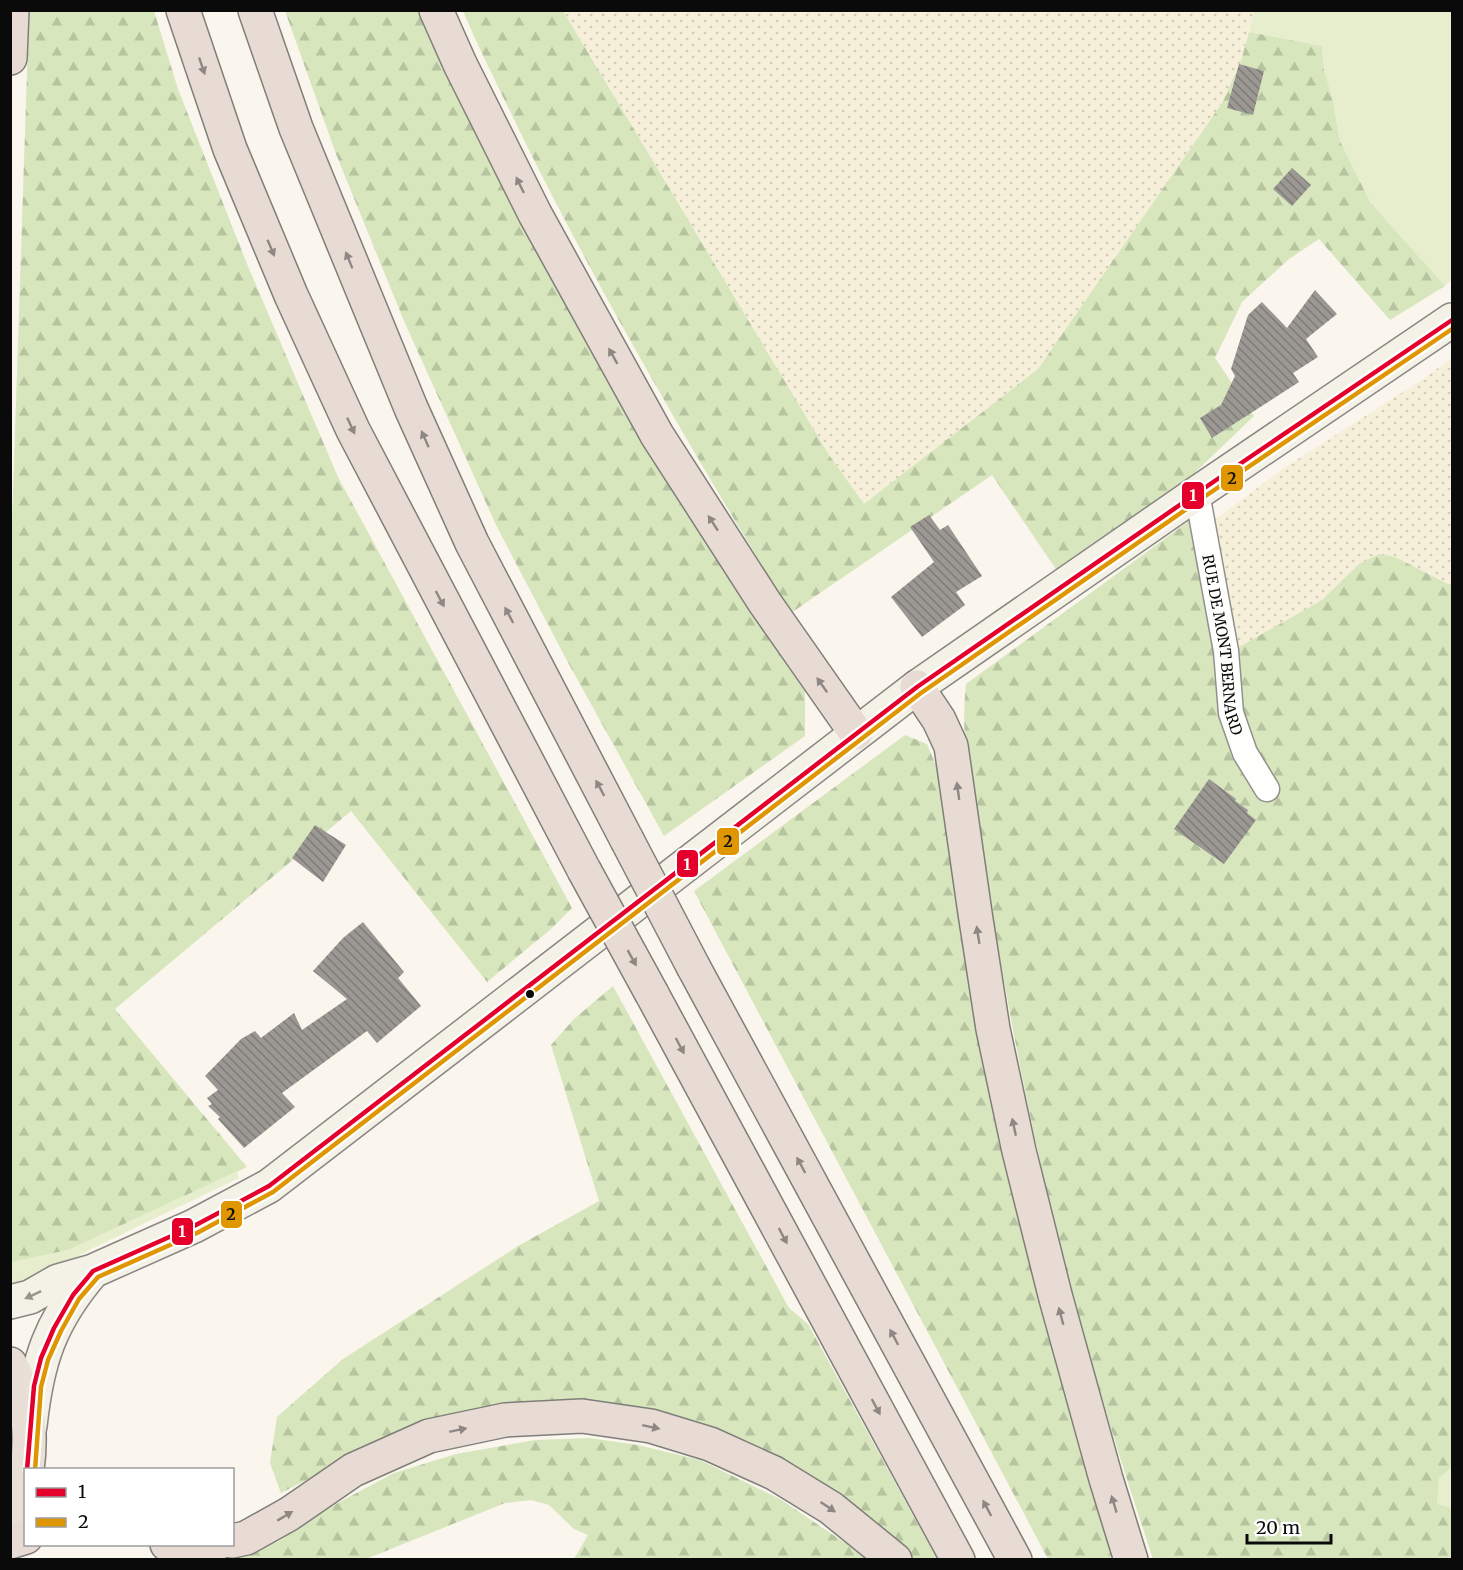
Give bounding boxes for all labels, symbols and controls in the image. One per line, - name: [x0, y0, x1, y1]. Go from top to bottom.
- one-way arrow: [198, 57, 207, 75]
- one-way arrow: [515, 176, 524, 193]
- one-way arrow: [267, 239, 276, 257]
- one-way arrow: [344, 250, 354, 268]
- one-way arrow: [608, 347, 618, 364]
- one-way arrow: [347, 417, 356, 434]
- one-way arrow: [420, 430, 429, 448]
- line badge: 2: [1220, 464, 1244, 492]
- text: 2: [1227, 468, 1237, 488]
- line badge: 1: [1181, 481, 1205, 510]
- text: 1: [1189, 485, 1197, 505]
- one-way arrow: [708, 515, 719, 531]
- street label: RUE DE MONT BERNARD: [1199, 553, 1247, 738]
- one-way arrow: [435, 591, 445, 608]
- one-way arrow: [505, 606, 514, 623]
- one-way arrow: [816, 677, 828, 693]
- one-way arrow: [595, 779, 604, 796]
- one-way arrow: [953, 781, 962, 800]
- line badge: 2: [716, 827, 740, 856]
- text: 2: [723, 831, 733, 851]
- line badge: 1: [676, 849, 699, 878]
- text: 1: [683, 854, 691, 874]
- one-way arrow: [974, 925, 983, 944]
- one-way arrow: [627, 950, 637, 967]
- unlabelled marker: [524, 988, 536, 1000]
- one-way arrow: [675, 1038, 685, 1055]
- one-way arrow: [1009, 1117, 1018, 1136]
- one-way arrow: [796, 1157, 806, 1174]
- line badge: 2: [220, 1200, 243, 1229]
- text: 2: [226, 1204, 236, 1224]
- line badge: 1: [171, 1217, 194, 1246]
- text: 1: [178, 1221, 186, 1241]
- one-way arrow: [778, 1228, 788, 1245]
- one-way arrow: [24, 1290, 41, 1299]
- one-way arrow: [1056, 1307, 1065, 1325]
- one-way arrow: [889, 1328, 899, 1345]
- one-way arrow: [871, 1399, 881, 1416]
- one-way arrow: [642, 1423, 661, 1432]
- one-way arrow: [449, 1425, 468, 1434]
- legend: [24, 1468, 234, 1546]
- text: 1: [78, 1480, 86, 1503]
- one-way arrow: [1108, 1495, 1118, 1513]
- one-way arrow: [982, 1499, 992, 1516]
- one-way arrow: [819, 1501, 835, 1513]
- scale bar: [1247, 1507, 1331, 1545]
- text: 2: [78, 1510, 89, 1533]
- one-way arrow: [277, 1510, 293, 1521]
- text: 20 m: [1256, 1516, 1300, 1539]

